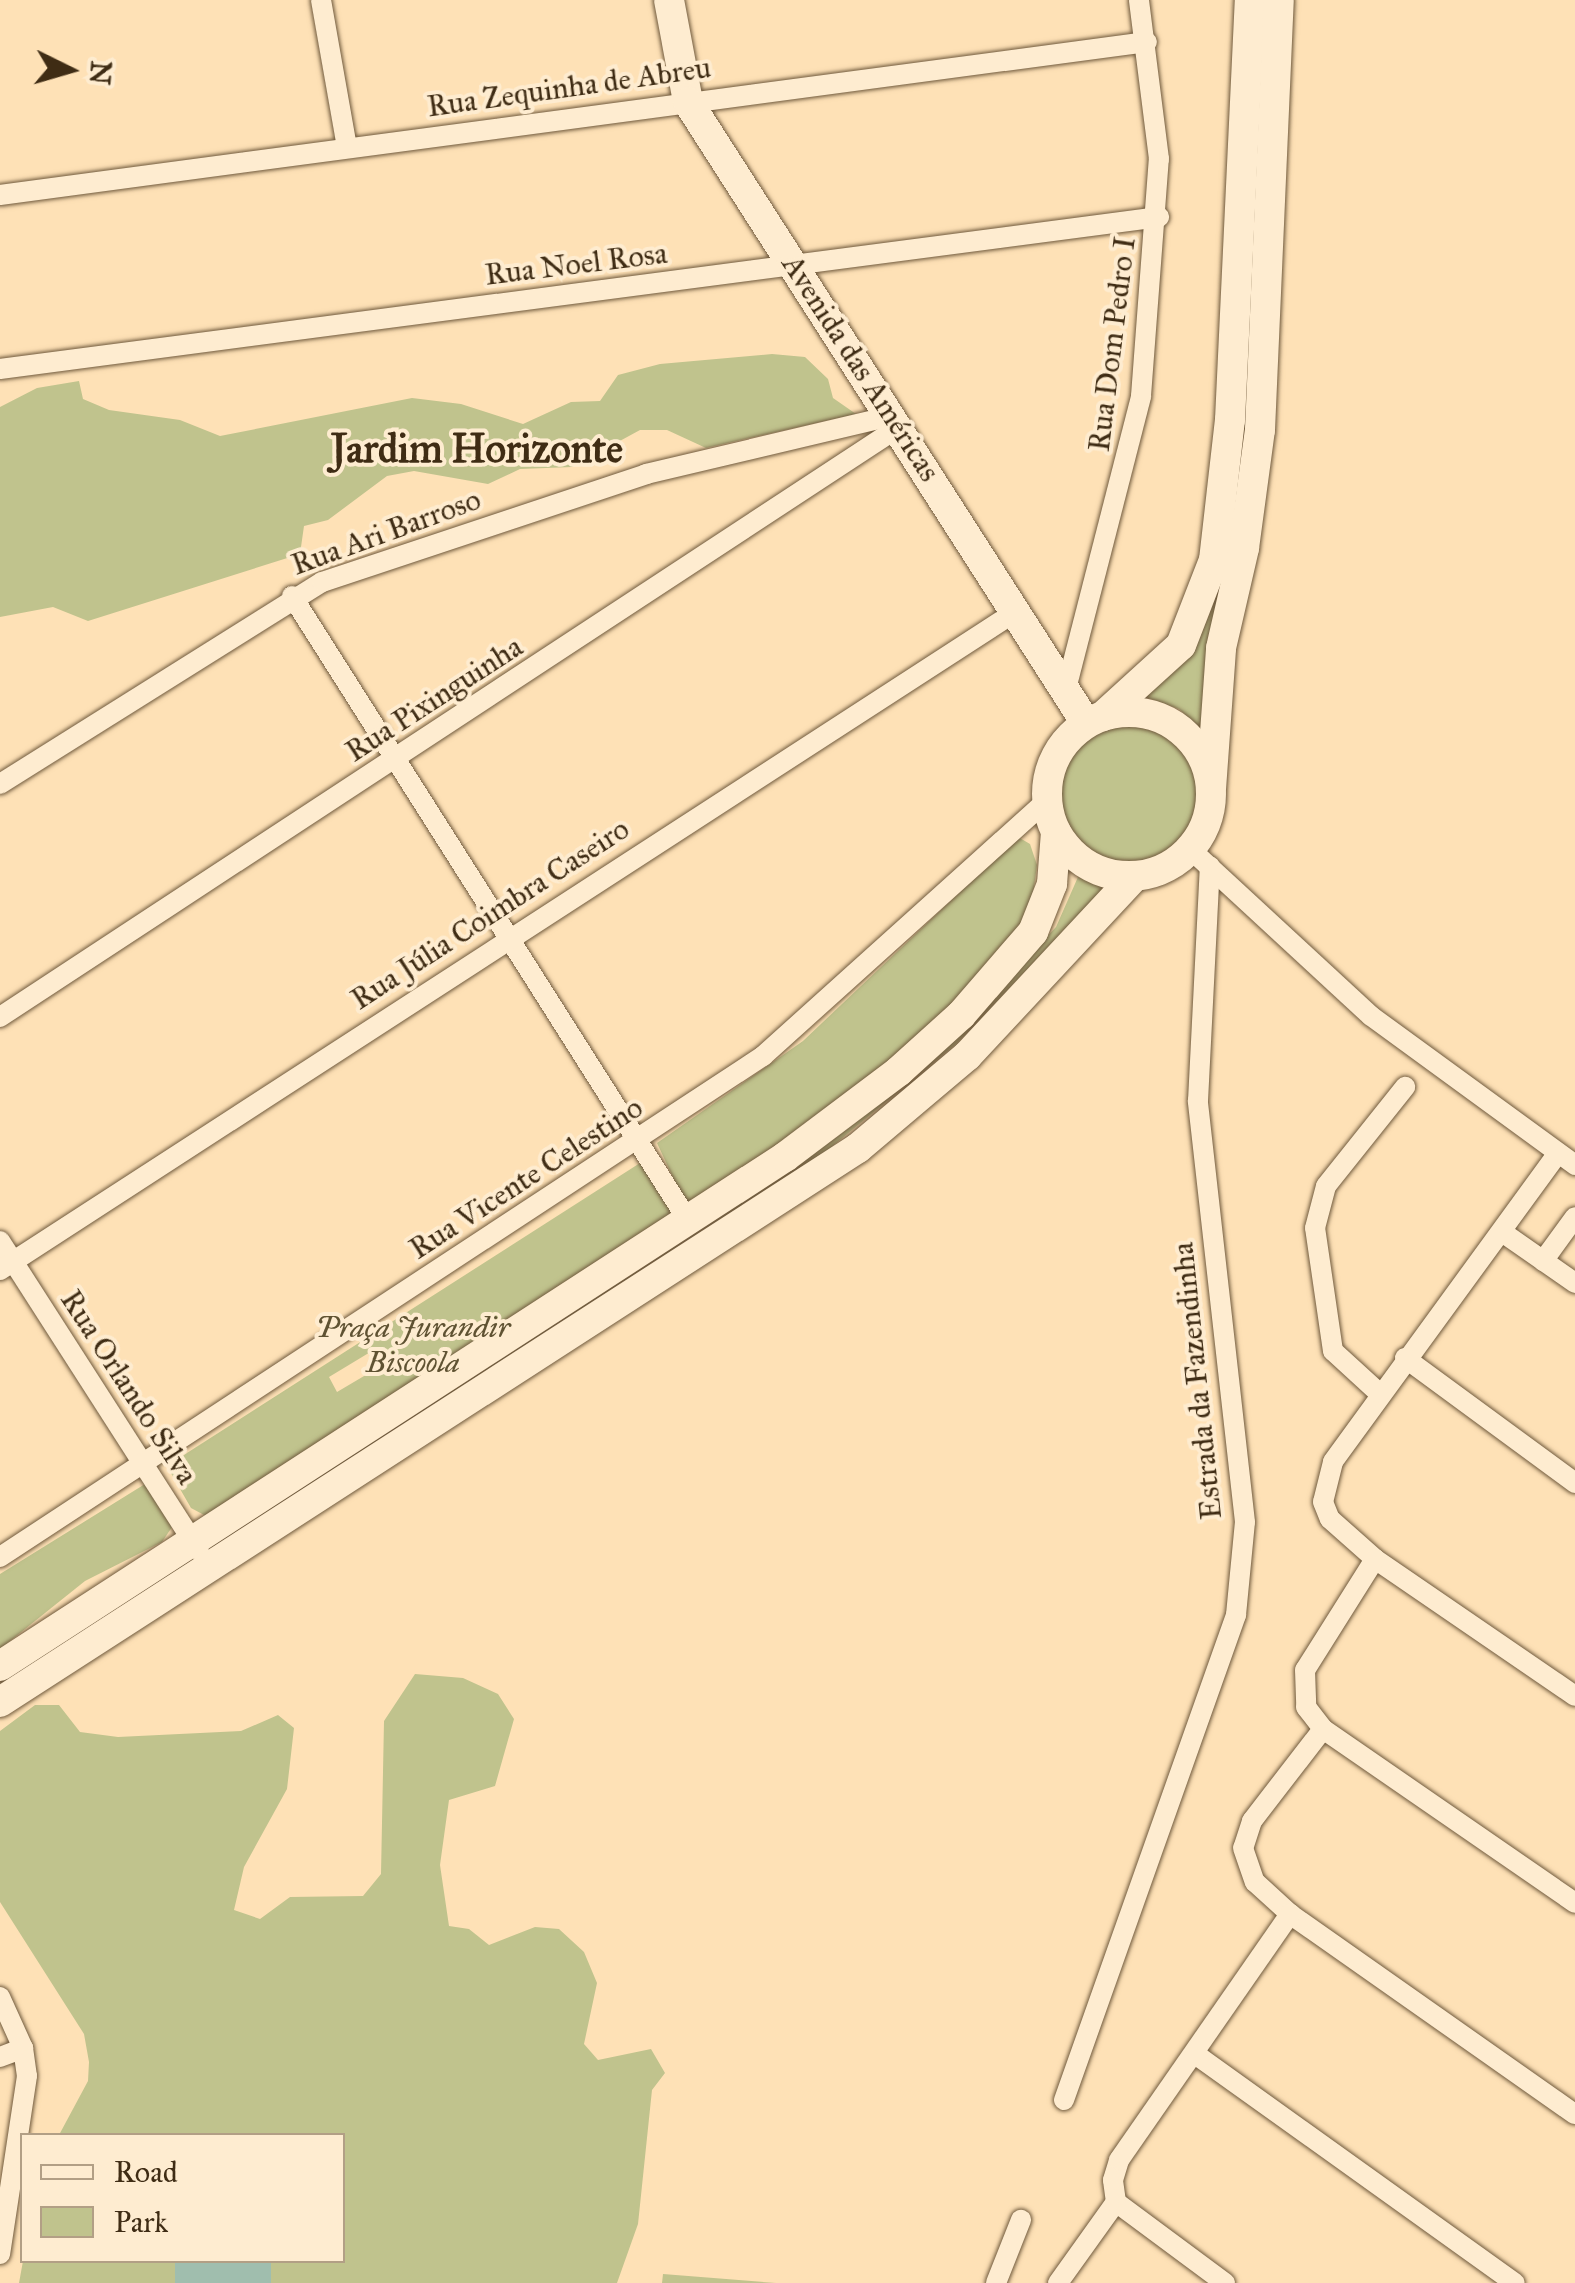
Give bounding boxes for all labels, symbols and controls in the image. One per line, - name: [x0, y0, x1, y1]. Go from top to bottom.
- north arrow: [20, 20, 120, 120]
- street label: Rua Zequinha de Abreu: [425, 49, 713, 125]
- text: N: [82, 59, 119, 86]
- street label: Rua Dom Pedro I: [1081, 234, 1143, 454]
- street label: Rua Noel Rosa: [483, 235, 669, 293]
- street label: Avenida das Américas: [774, 248, 948, 488]
- district label: Jardim Horizonte: [331, 425, 623, 473]
- street label: Rua Ari Barroso: [287, 481, 485, 583]
- street label: Rua Pixinguinha: [339, 629, 529, 769]
- street label: Rua Júlia Coimbra Caseiro: [344, 811, 636, 1017]
- street label: Rua Vicente Celestino: [403, 1089, 649, 1267]
- street label: Estrada da Fazendinha: [1165, 1241, 1229, 1521]
- street label: Rua Orlando Silva: [53, 1283, 205, 1491]
- park label: Praça Jurandir Biscoola: [316, 1309, 510, 1380]
- legend: [20, 2133, 345, 2263]
- text: Road: [114, 2154, 178, 2190]
- text: Park: [114, 2204, 168, 2240]

